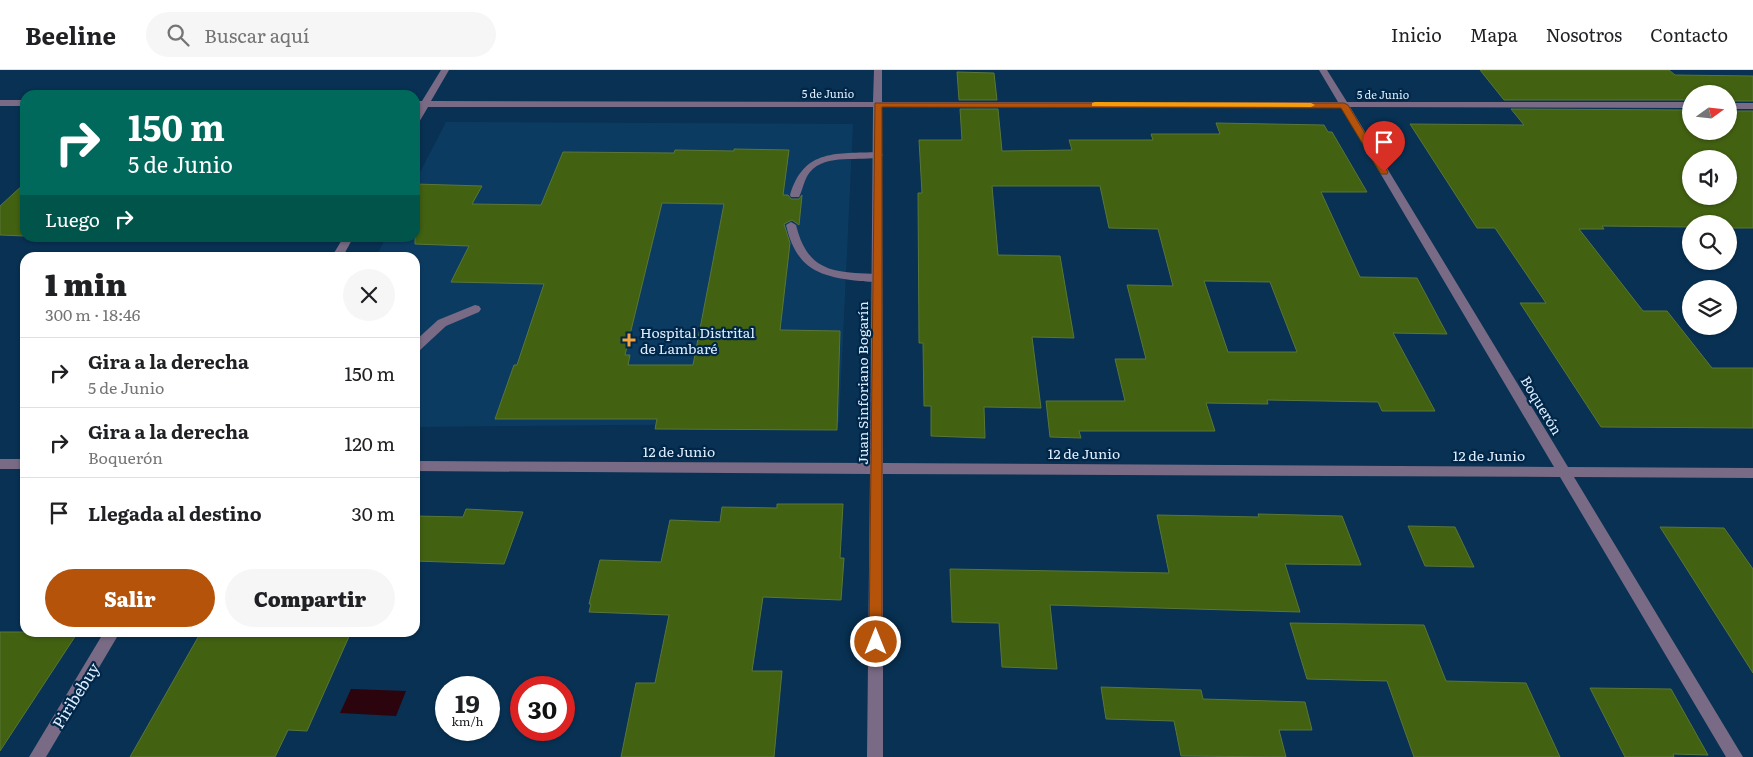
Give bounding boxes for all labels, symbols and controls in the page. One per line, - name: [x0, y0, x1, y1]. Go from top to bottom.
- search box: [146, 12, 496, 57]
- text: Beeline: [25, 17, 116, 52]
- icon: search: [164, 21, 192, 49]
- text: Buscar aquí: [204, 21, 309, 49]
- text: Inicio: [1391, 21, 1442, 48]
- text: Mapa: [1470, 21, 1518, 48]
- text: Nosotros: [1546, 21, 1622, 48]
- text: Contacto: [1650, 21, 1728, 48]
- street label: 5 de Junio: [802, 85, 854, 101]
- north arrow: [1682, 85, 1738, 140]
- map controls: [1682, 85, 1737, 335]
- street label: 5 de Junio: [1357, 86, 1409, 102]
- text: 150 m: [128, 100, 225, 152]
- icon: right: [45, 110, 110, 175]
- pin: [1363, 121, 1405, 172]
- icon: arrive: [1370, 128, 1398, 156]
- text: 5 de Junio: [128, 147, 233, 180]
- button: sound: [1682, 150, 1737, 205]
- text: Luego: [45, 205, 100, 233]
- icon: right: [110, 205, 138, 233]
- button: search: [1682, 215, 1737, 270]
- text: 1 min: [45, 261, 127, 305]
- button: close: [343, 269, 395, 321]
- button: layers: [1682, 280, 1737, 335]
- street label: Juan Sinforiano Bogarín: [852, 301, 872, 465]
- text: 300 m · 18:46: [45, 302, 140, 326]
- place label: Hospital Distrital de Lambaré: [640, 322, 755, 358]
- marker: Hospital Distrital de Lambaré: [622, 333, 636, 347]
- text: Gira a la derecha: [88, 347, 249, 375]
- icon: right: [45, 359, 73, 387]
- text: 150 m: [344, 359, 395, 387]
- street label: Boquerón: [1517, 372, 1567, 438]
- text: 5 de Junio: [88, 375, 164, 399]
- text: Gira a la derecha: [88, 417, 249, 445]
- icon: right: [45, 429, 73, 457]
- text: 120 m: [344, 429, 395, 457]
- street label: 12 de Junio: [643, 441, 715, 461]
- street label: 12 de Junio: [1048, 443, 1120, 463]
- text: Boquerón: [88, 445, 163, 469]
- street label: 12 de Junio: [1453, 445, 1525, 465]
- icon: arrive: [45, 499, 73, 527]
- text: Llegada al destino: [88, 499, 262, 527]
- text: 30 m: [351, 499, 395, 527]
- button: Salir: [45, 569, 215, 627]
- button: Compartir: [225, 569, 395, 627]
- position arrow: [849, 615, 901, 667]
- street label: Piribebuy: [45, 657, 105, 733]
- speed limit sign: 30: [510, 676, 575, 741]
- text: 19: [455, 684, 480, 721]
- text: km/h: [452, 712, 483, 730]

